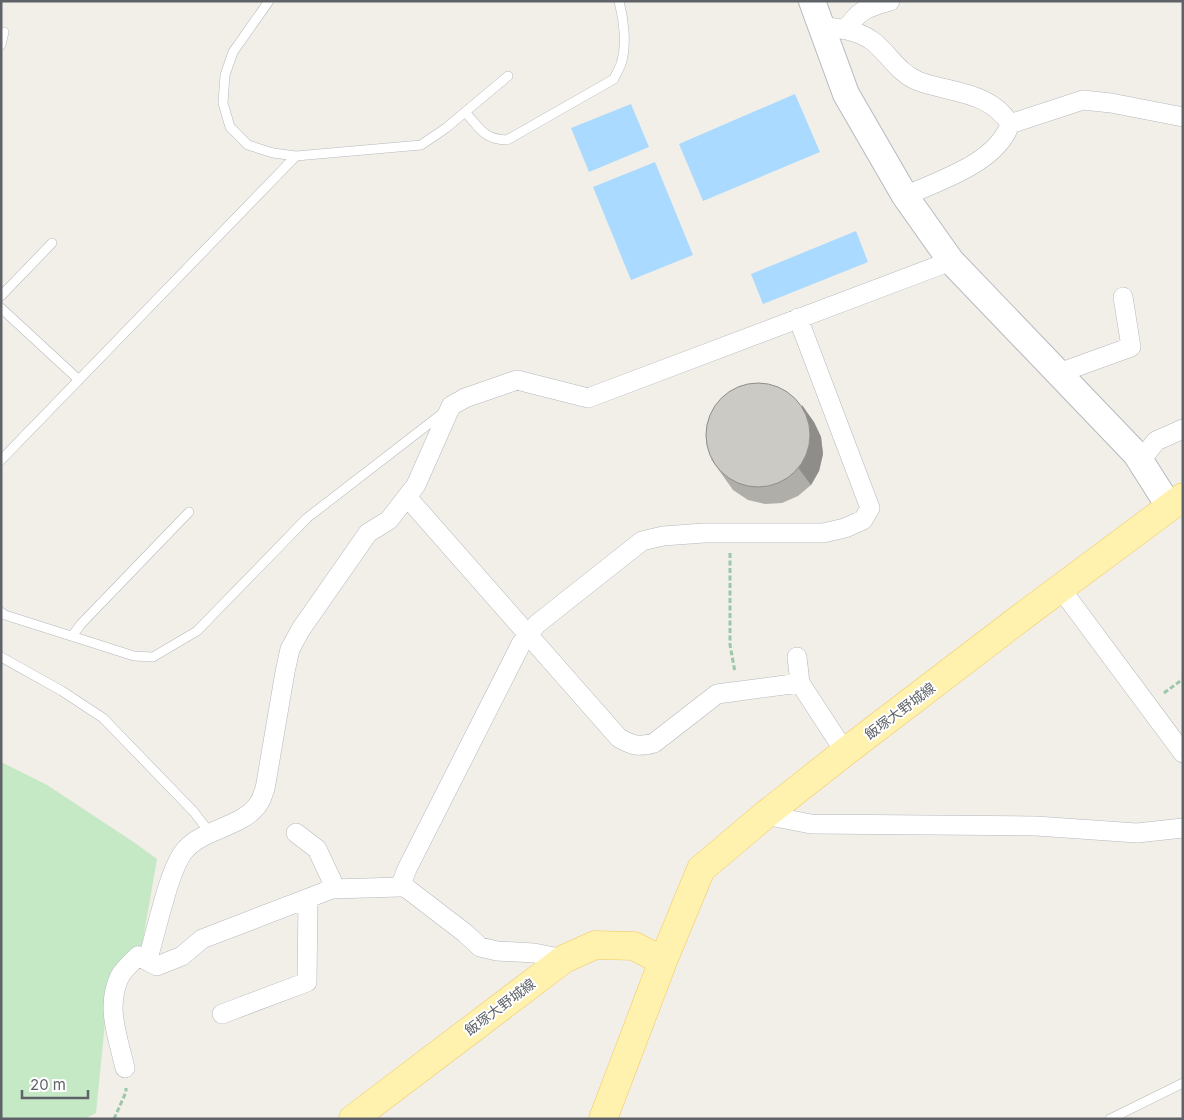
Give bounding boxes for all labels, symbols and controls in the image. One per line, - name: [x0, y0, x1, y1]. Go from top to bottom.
- street label: 飯塚大野城線: [861, 679, 938, 743]
- street label: 飯塚大野城線: [461, 975, 538, 1039]
- scale bar: [22, 1068, 89, 1100]
- text: 20 m: [30, 1075, 66, 1094]

